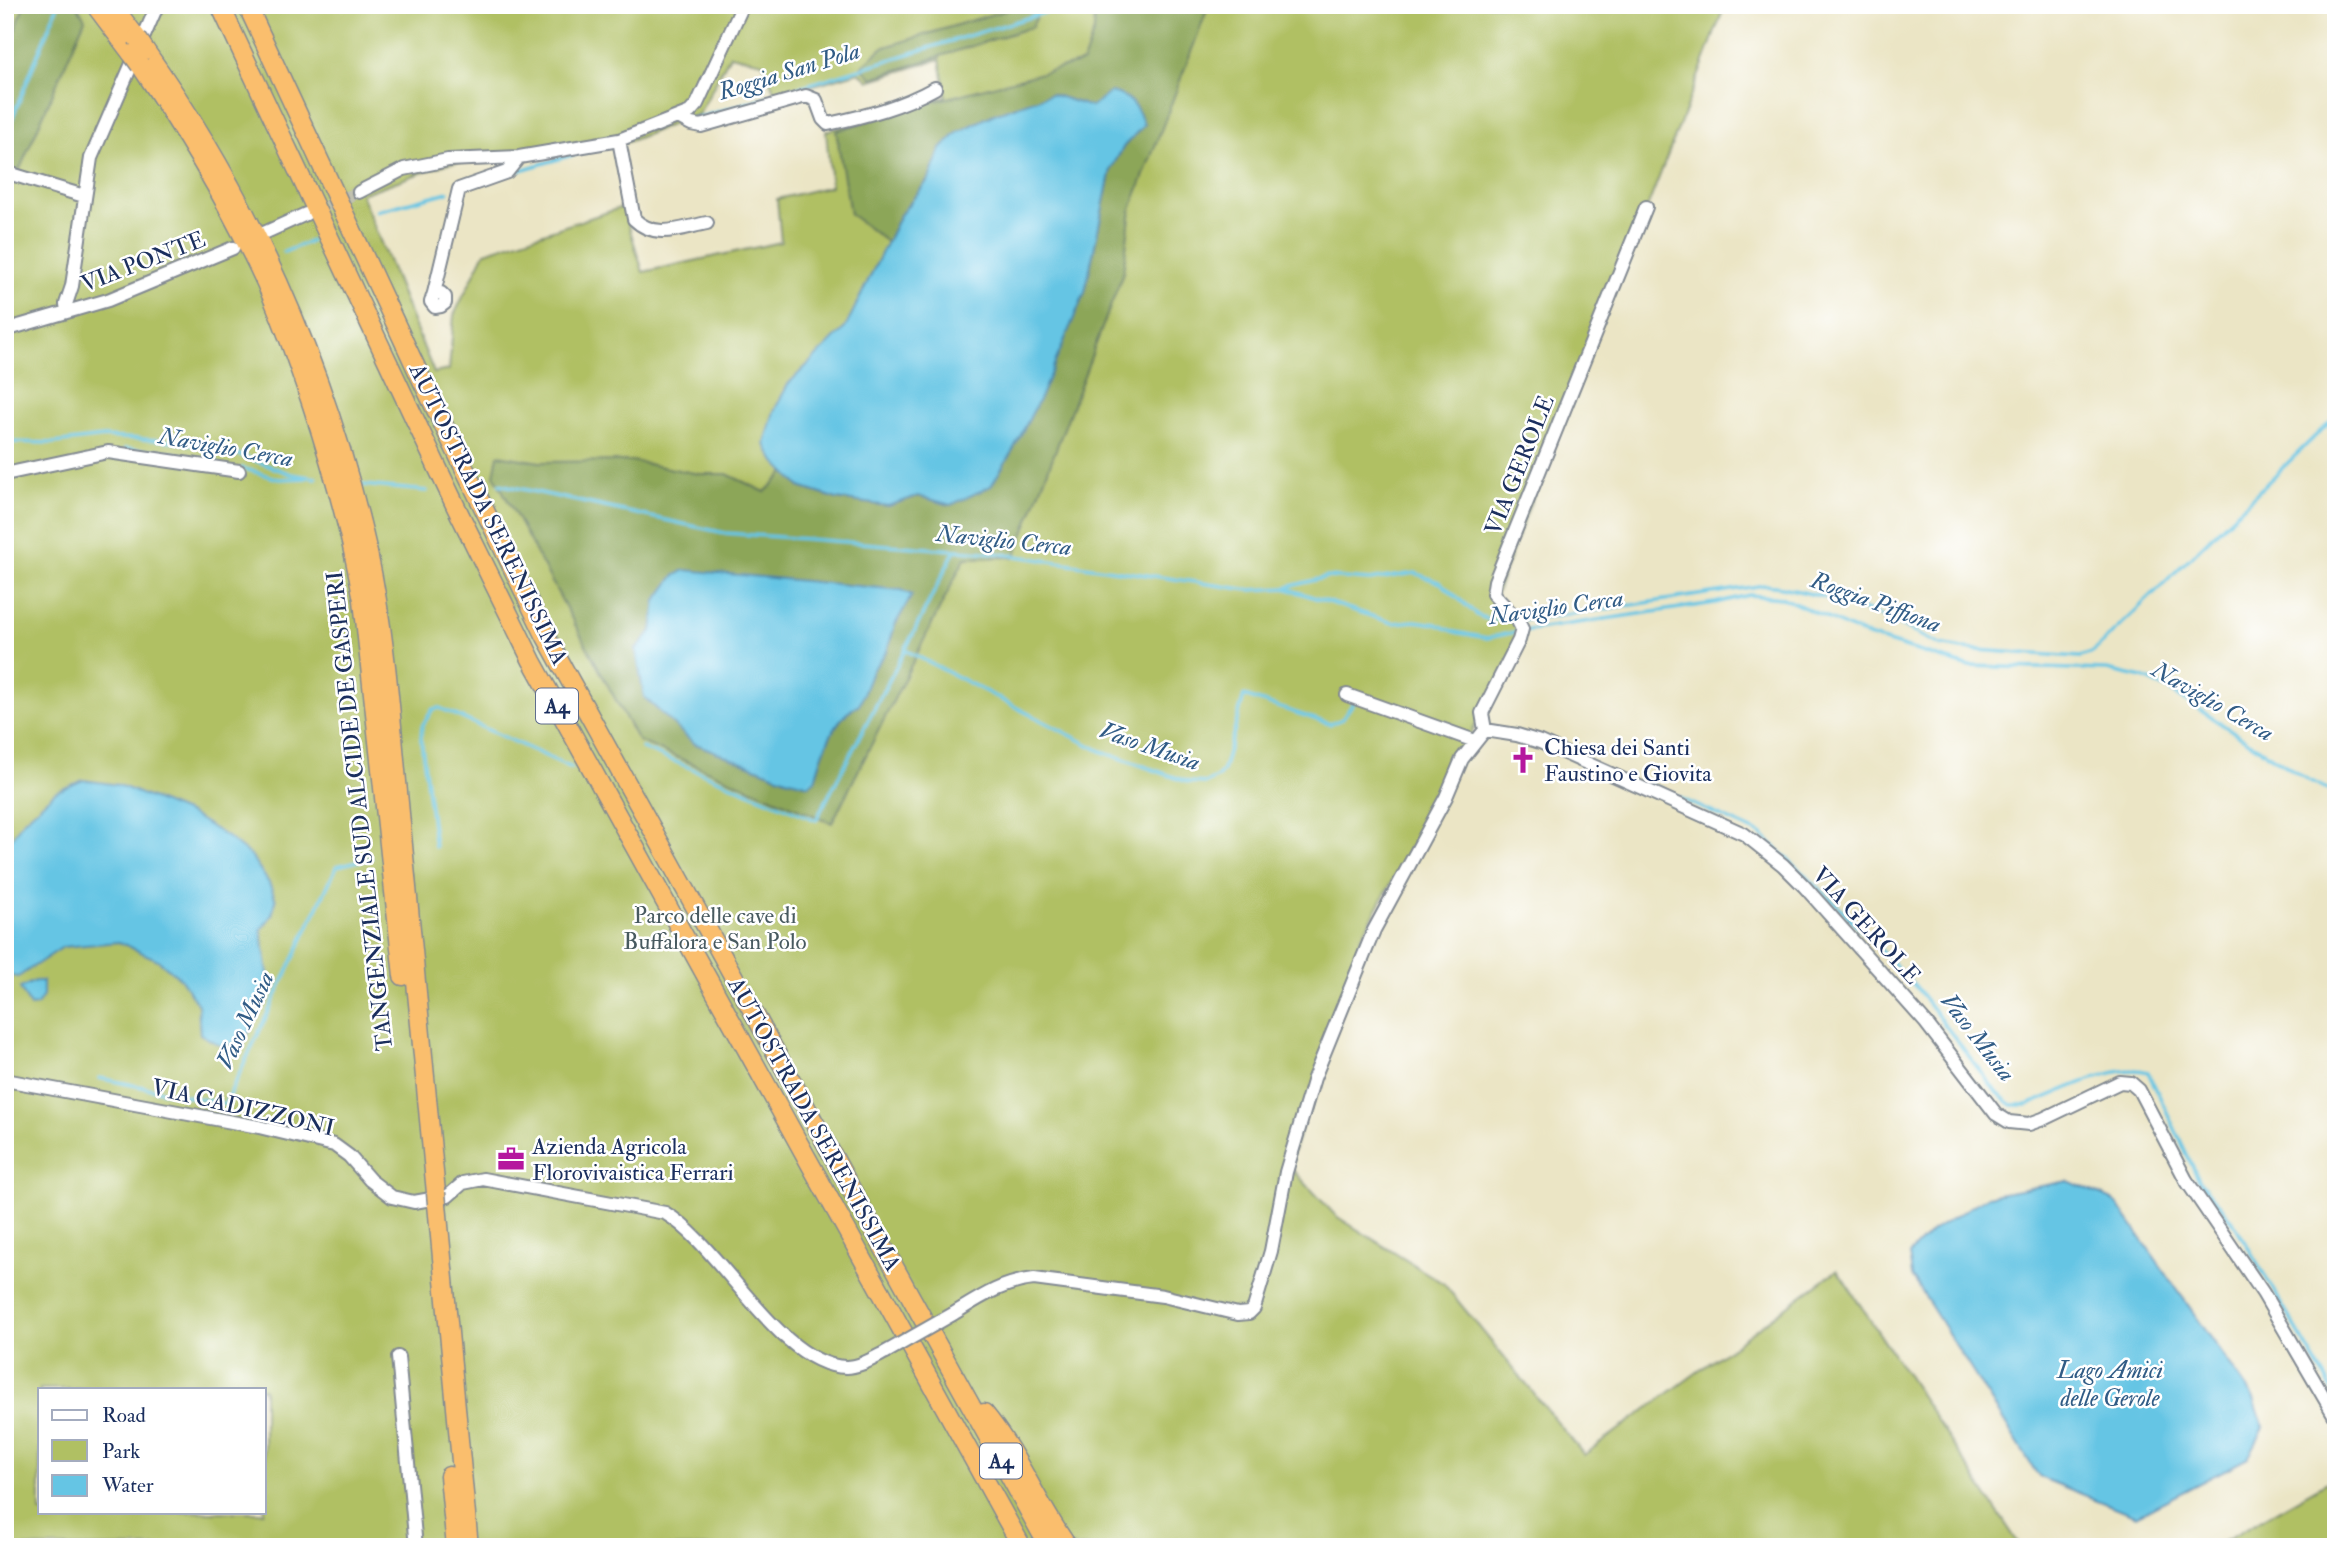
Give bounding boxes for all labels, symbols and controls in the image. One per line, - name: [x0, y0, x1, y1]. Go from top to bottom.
- water label: Roggia San Pola: [714, 35, 864, 108]
- street label: VIA PONTE: [77, 224, 210, 298]
- street label: AUTOSTRADA SERENISSIMA: [402, 358, 574, 670]
- street label: VIA GEROLE: [1478, 391, 1561, 539]
- water label: Naviglio Cerca: [154, 420, 295, 475]
- water label: Naviglio Cerca: [933, 518, 1073, 563]
- water label: Roggia Piffiona: [1806, 564, 1945, 640]
- street label: TANGENZIALE SUD ALCIDE DE GASPERI: [320, 570, 399, 1052]
- water label: Naviglio Cerca: [1485, 583, 1625, 633]
- water label: Naviglio Cerca: [2145, 653, 2279, 749]
- road number: A4: [536, 688, 578, 724]
- water label: Vaso Musia: [1096, 715, 1204, 778]
- place label: Chiesa dei Santi Faustino e Giovita: [1544, 733, 1712, 788]
- church icon: Chiesa dei Santi Faustino e Giovita: [1508, 745, 1538, 775]
- street label: VIA GEROLE: [1806, 860, 1927, 990]
- park label: Parco delle cave di Buffalora e San Polo: [623, 901, 807, 956]
- water label: Vaso Musia: [209, 966, 282, 1074]
- street label: AUTOSTRADA SERENISSIMA: [721, 971, 908, 1277]
- water label: Vaso Musia: [1933, 987, 2022, 1088]
- street label: VIA CADIZZONI: [149, 1072, 337, 1143]
- place label: Azienda Agricola Florovivaistica Ferrari: [531, 1132, 734, 1187]
- office icon: Azienda Agricola Florovivaistica Ferrari: [496, 1144, 526, 1174]
- water label: Lago Amici delle Gerole: [2056, 1355, 2163, 1414]
- legend: [38, 1388, 266, 1514]
- text: Road: [102, 1402, 147, 1429]
- text: Park: [102, 1438, 140, 1465]
- road number: A4: [980, 1444, 1022, 1478]
- text: Water: [101, 1472, 154, 1499]

